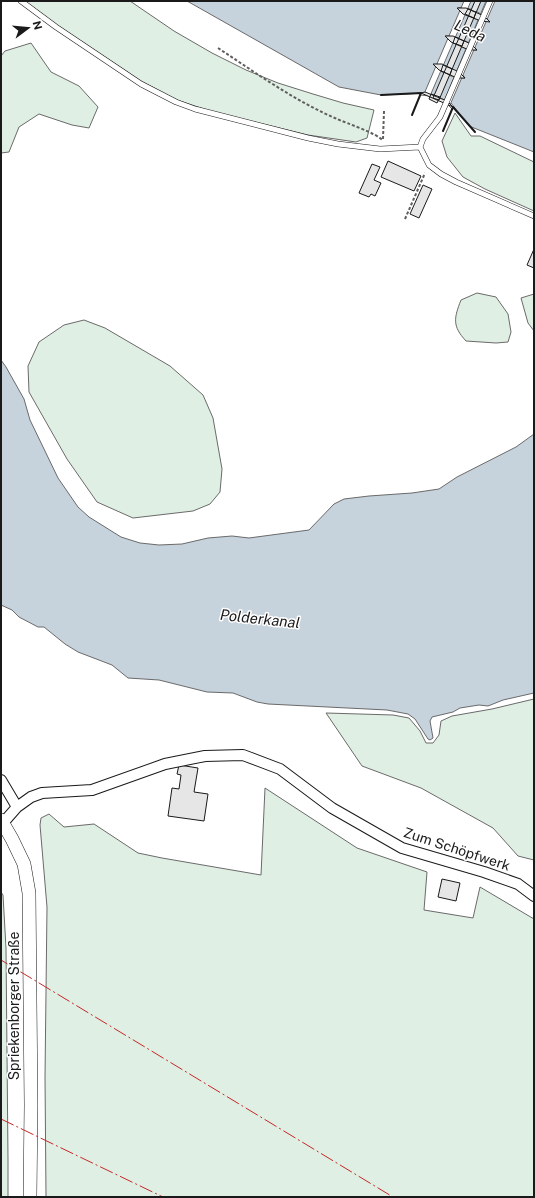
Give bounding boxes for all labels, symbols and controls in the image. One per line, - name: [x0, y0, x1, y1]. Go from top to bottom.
- north arrow: [8, 8, 48, 48]
- water label: Leda: [452, 16, 489, 45]
- text: N: [31, 19, 45, 31]
- water label: Polderkanal: [219, 606, 301, 631]
- street label: Zum Schöpfwerk: [402, 824, 512, 874]
- street label: Spriekenborger Straße: [6, 932, 22, 1080]

